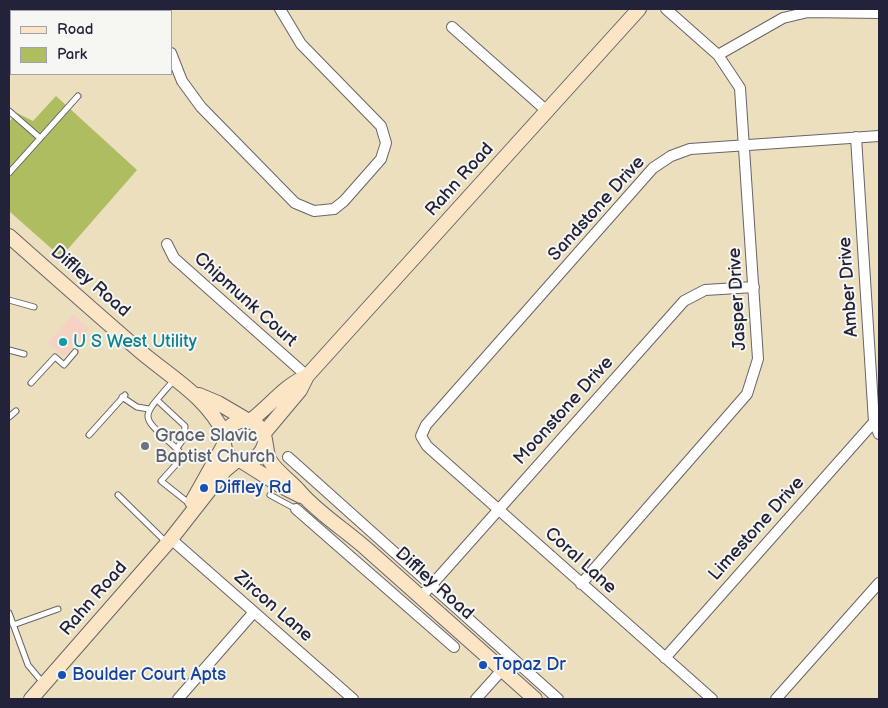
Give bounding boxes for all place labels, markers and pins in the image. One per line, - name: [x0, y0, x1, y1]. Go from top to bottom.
- place label: U S West Utility: [73, 331, 197, 353]
- marker: U S West Utility: [57, 336, 69, 348]
- place label: Grace Slavic Baptist Church: [155, 425, 275, 468]
- marker: Grace Slavic Baptist Church: [139, 440, 151, 452]
- place label: Diffley Rd: [214, 477, 292, 499]
- marker: Diffley Rd: [198, 482, 210, 494]
- place label: Topaz Dr: [493, 654, 566, 676]
- marker: Topaz Dr: [477, 659, 489, 671]
- place label: Boulder Court Apts: [72, 664, 226, 686]
- marker: Boulder Court Apts: [56, 669, 68, 681]

